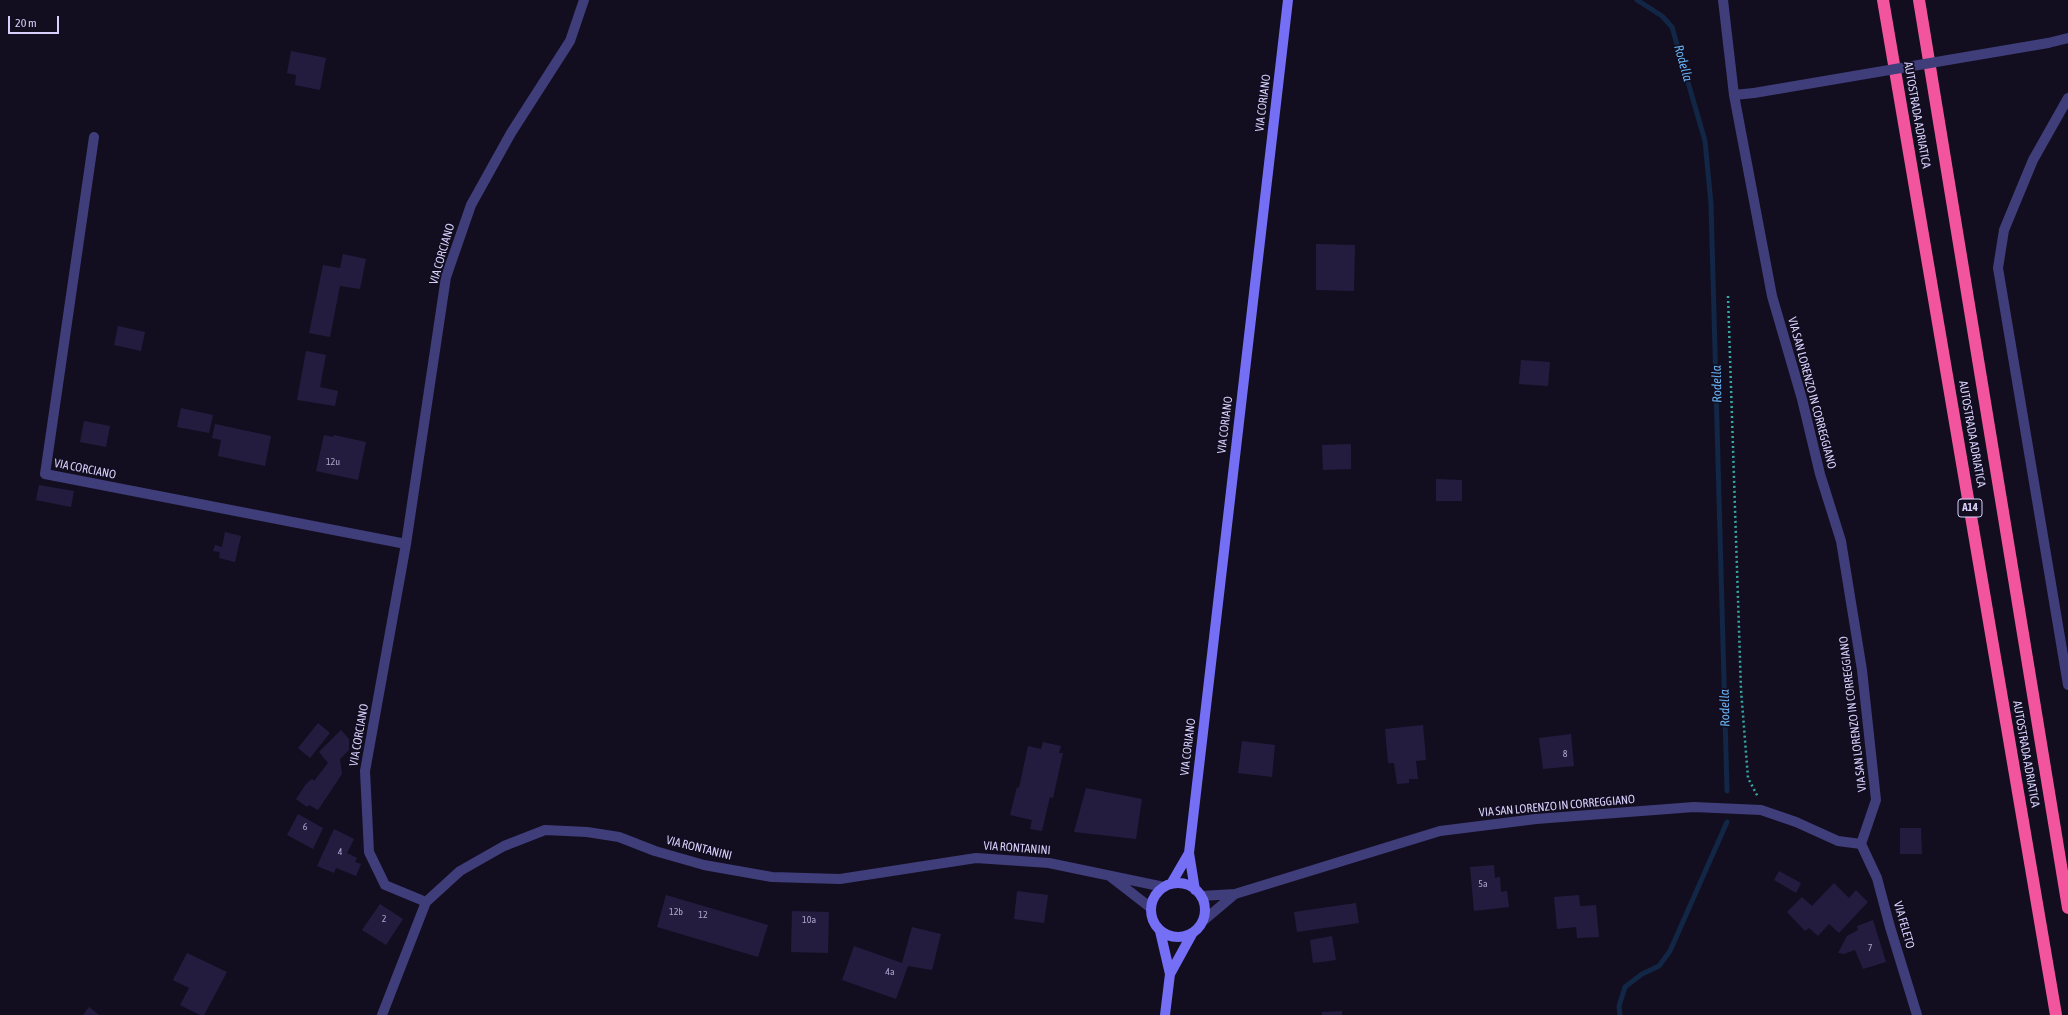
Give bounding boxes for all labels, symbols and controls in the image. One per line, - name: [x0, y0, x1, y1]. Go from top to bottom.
- scale bar: [10, 8, 61, 34]
- text: 20 m: [15, 16, 37, 30]
- water label: Rodella: [1670, 43, 1696, 83]
- street label: AUTOSTRADA ADRIATICA: [1901, 61, 1933, 169]
- street label: VIA CORIANO: [1252, 74, 1274, 132]
- street label: VIA CORCIANO: [426, 222, 458, 286]
- street label: VIA SAN LORENZO IN CORREGGIANO: [1785, 316, 1839, 470]
- water label: Rodella: [1709, 365, 1725, 403]
- street label: AUTOSTRADA ADRIATICA: [1956, 380, 1988, 488]
- street label: VIA CORIANO: [1214, 396, 1236, 454]
- street label: VIA CORCIANO: [53, 456, 117, 482]
- house number: 12u: [326, 456, 340, 468]
- road number: A14: [1958, 499, 1982, 517]
- street label: VIA SAN LORENZO IN CORREGGIANO: [1836, 635, 1870, 793]
- water label: Rodella: [1717, 689, 1733, 727]
- street label: AUTOSTRADA ADRIATICA: [2010, 700, 2042, 808]
- street label: VIA CORCIANO: [346, 703, 372, 767]
- street label: VIA CORIANO: [1177, 718, 1199, 776]
- house number: 8: [1563, 748, 1567, 760]
- street label: VIA SAN LORENZO IN CORREGGIANO: [1478, 792, 1636, 820]
- house number: 6: [303, 821, 307, 833]
- street label: VIA RONTANINI: [665, 833, 733, 863]
- street label: VIA RONTANINI: [983, 838, 1051, 858]
- house number: 4: [338, 846, 342, 858]
- house number: 5a: [1478, 878, 1488, 890]
- street label: VIA FELETO: [1890, 900, 1918, 950]
- house number: 12b: [669, 906, 683, 918]
- house number: 12: [698, 909, 708, 921]
- house number: 2: [382, 913, 386, 925]
- house number: 10a: [802, 914, 816, 926]
- house number: 7: [1868, 942, 1872, 954]
- house number: 4a: [885, 966, 895, 978]

